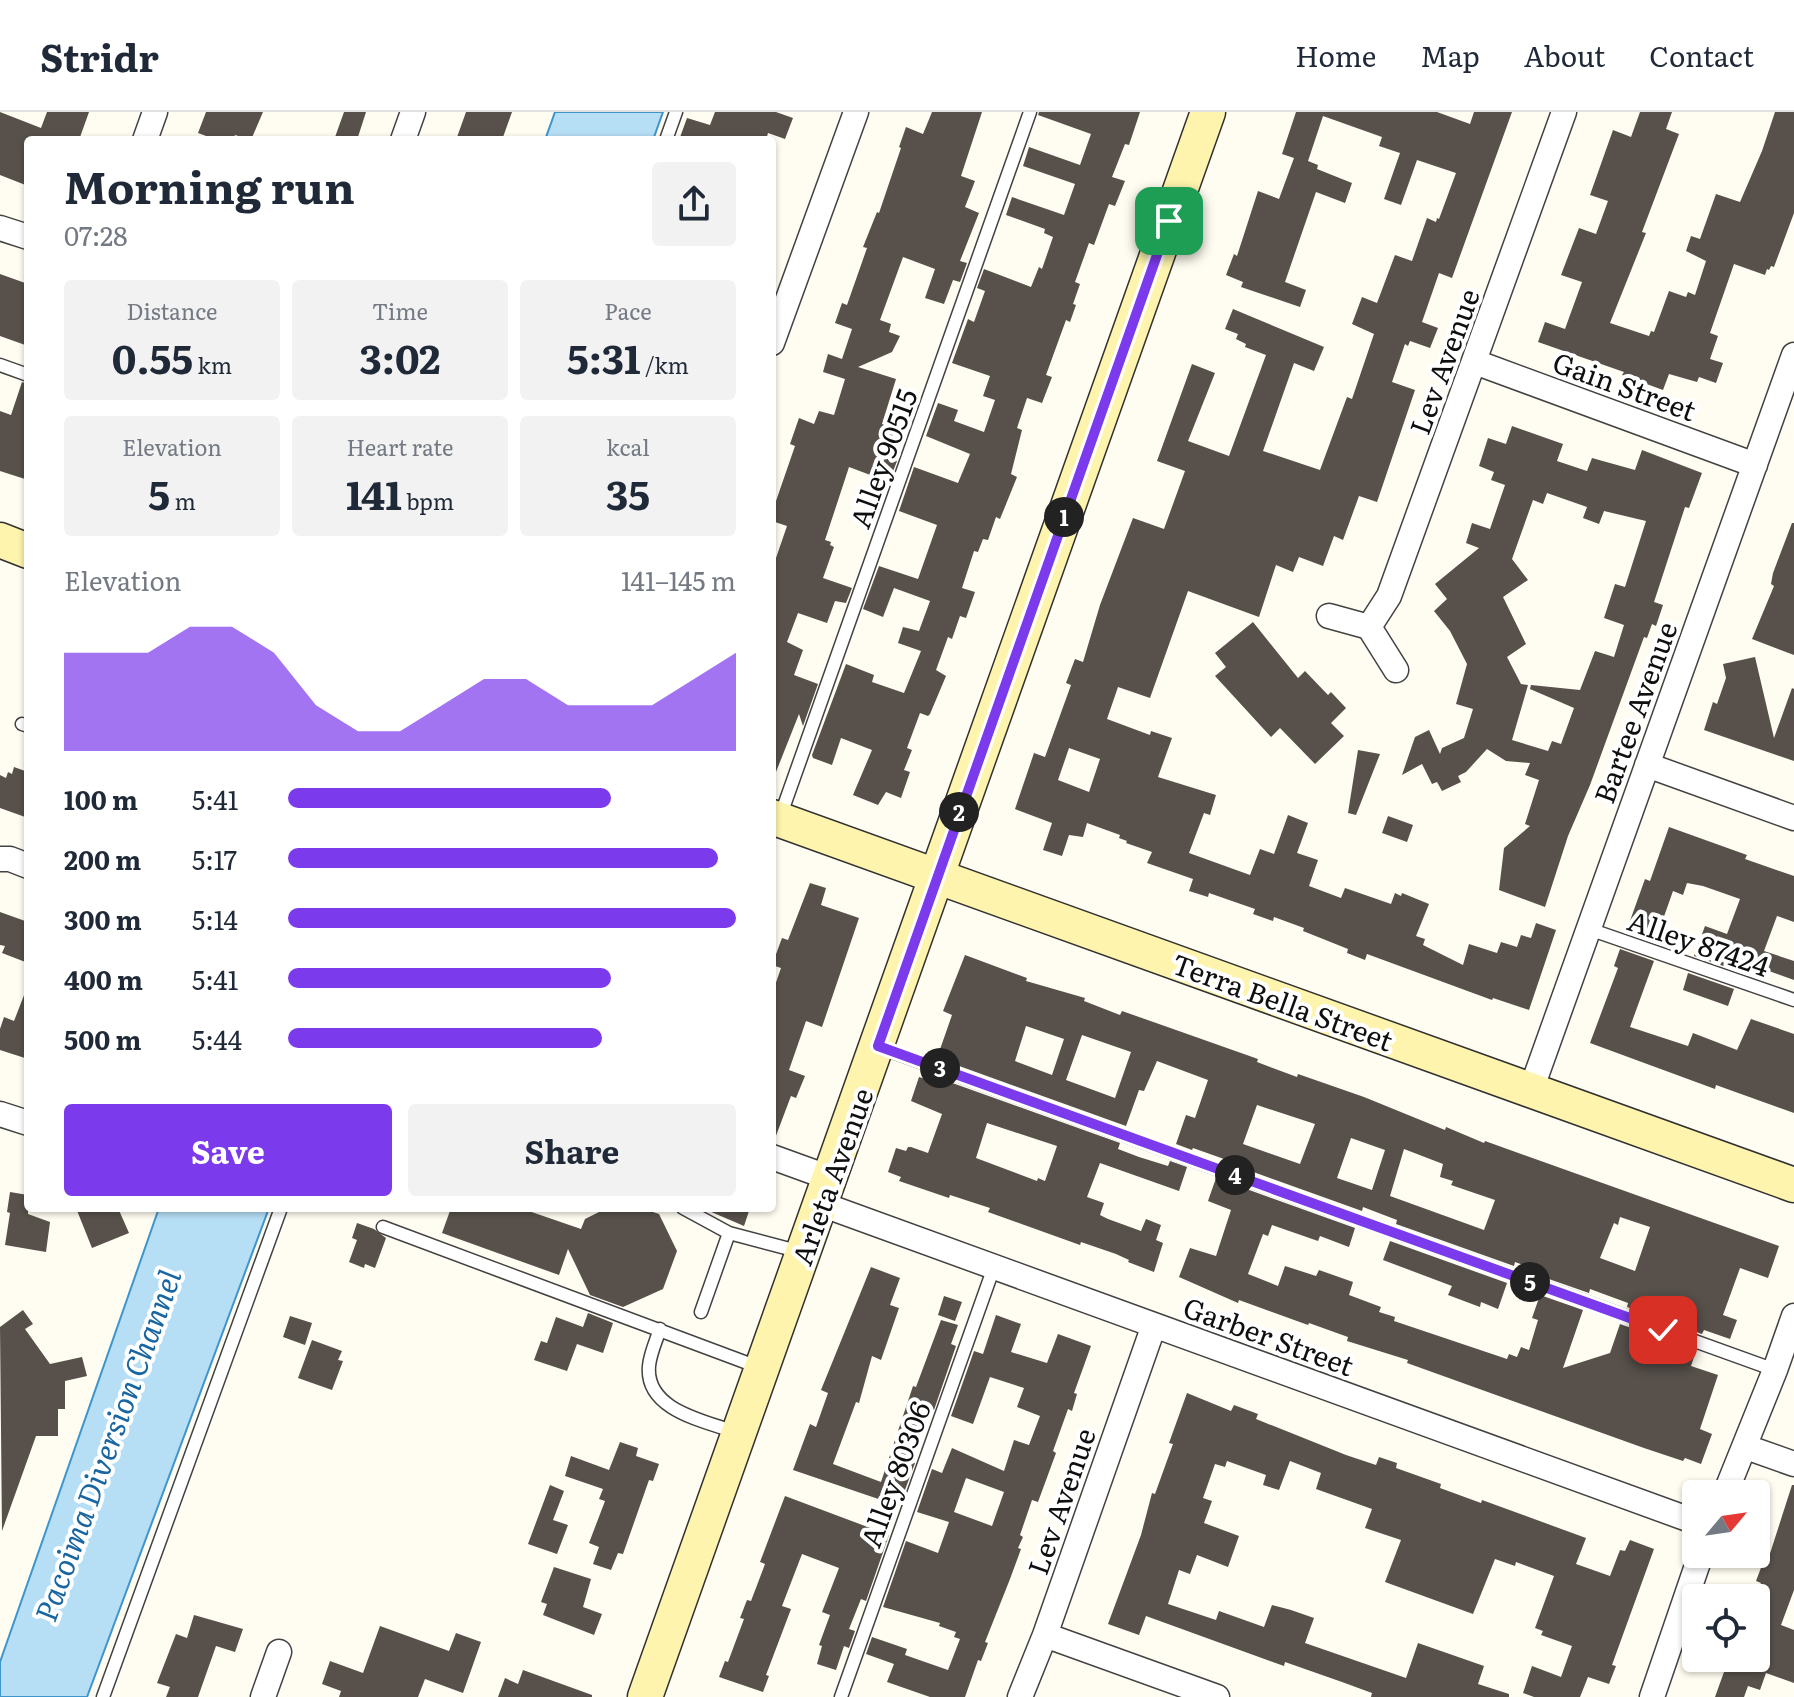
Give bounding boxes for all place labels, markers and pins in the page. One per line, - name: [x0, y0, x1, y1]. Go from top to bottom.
- pin: [1135, 187, 1203, 255]
- pin: 1: [1044, 497, 1084, 537]
- pin: 2: [939, 792, 979, 832]
- pin: 3: [920, 1048, 960, 1088]
- pin: 4: [1215, 1155, 1255, 1195]
- pin: 5: [1510, 1262, 1550, 1302]
- pin: [1629, 1296, 1697, 1364]

